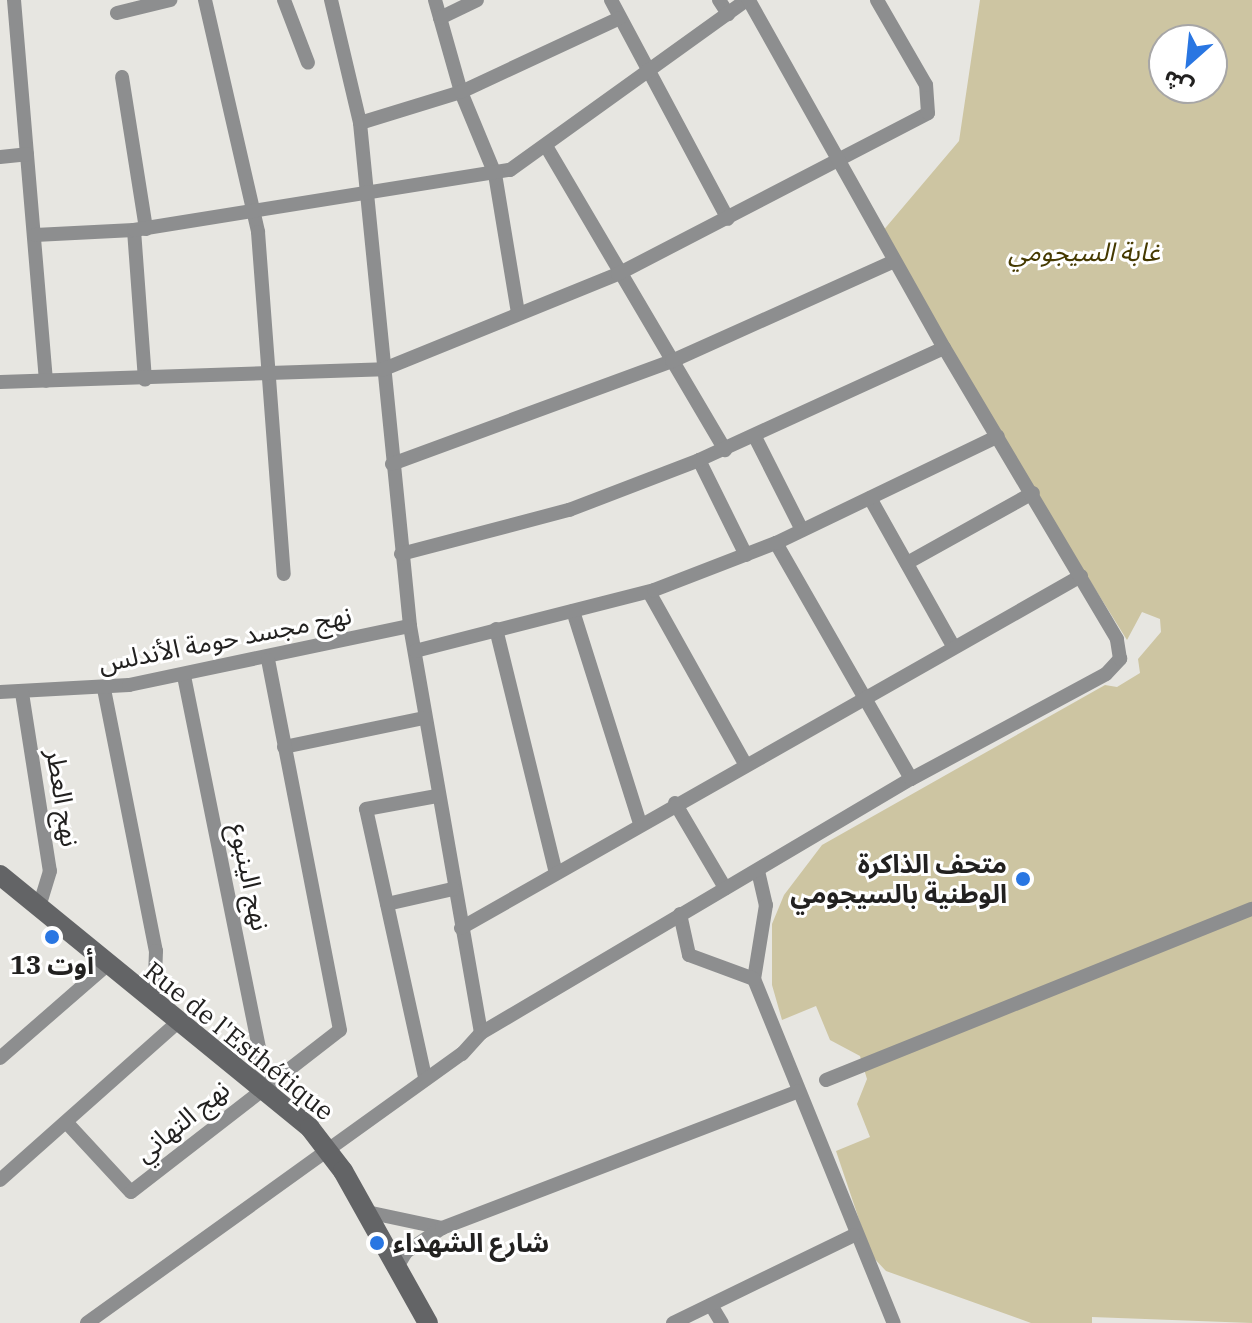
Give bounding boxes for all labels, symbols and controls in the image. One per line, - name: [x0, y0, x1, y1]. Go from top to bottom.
- north arrow: [1148, 24, 1228, 104]
- text: ش: [1158, 64, 1198, 104]
- park label: غابة السيجومي: [1008, 236, 1160, 268]
- street label: نهج مجسد حومة الأندلس: [96, 599, 354, 679]
- street label: نهج العطر: [40, 747, 86, 849]
- street label: نهج الينبوع: [223, 820, 277, 934]
- place label: متحف الذاكرة الوطنية بالسيجومي: [790, 848, 1007, 910]
- marker: متحف الذاكرة الوطنية بالسيجومي: [1014, 870, 1032, 888]
- marker: 13 أوت: [43, 928, 61, 946]
- place label: 13 أوت: [10, 949, 94, 981]
- street label: Rue de l'Esthétique: [138, 955, 340, 1127]
- street label: نهج التهاني: [128, 1073, 236, 1169]
- place label: شارع الشهداء: [393, 1227, 549, 1259]
- marker: شارع الشهداء: [368, 1234, 386, 1252]

